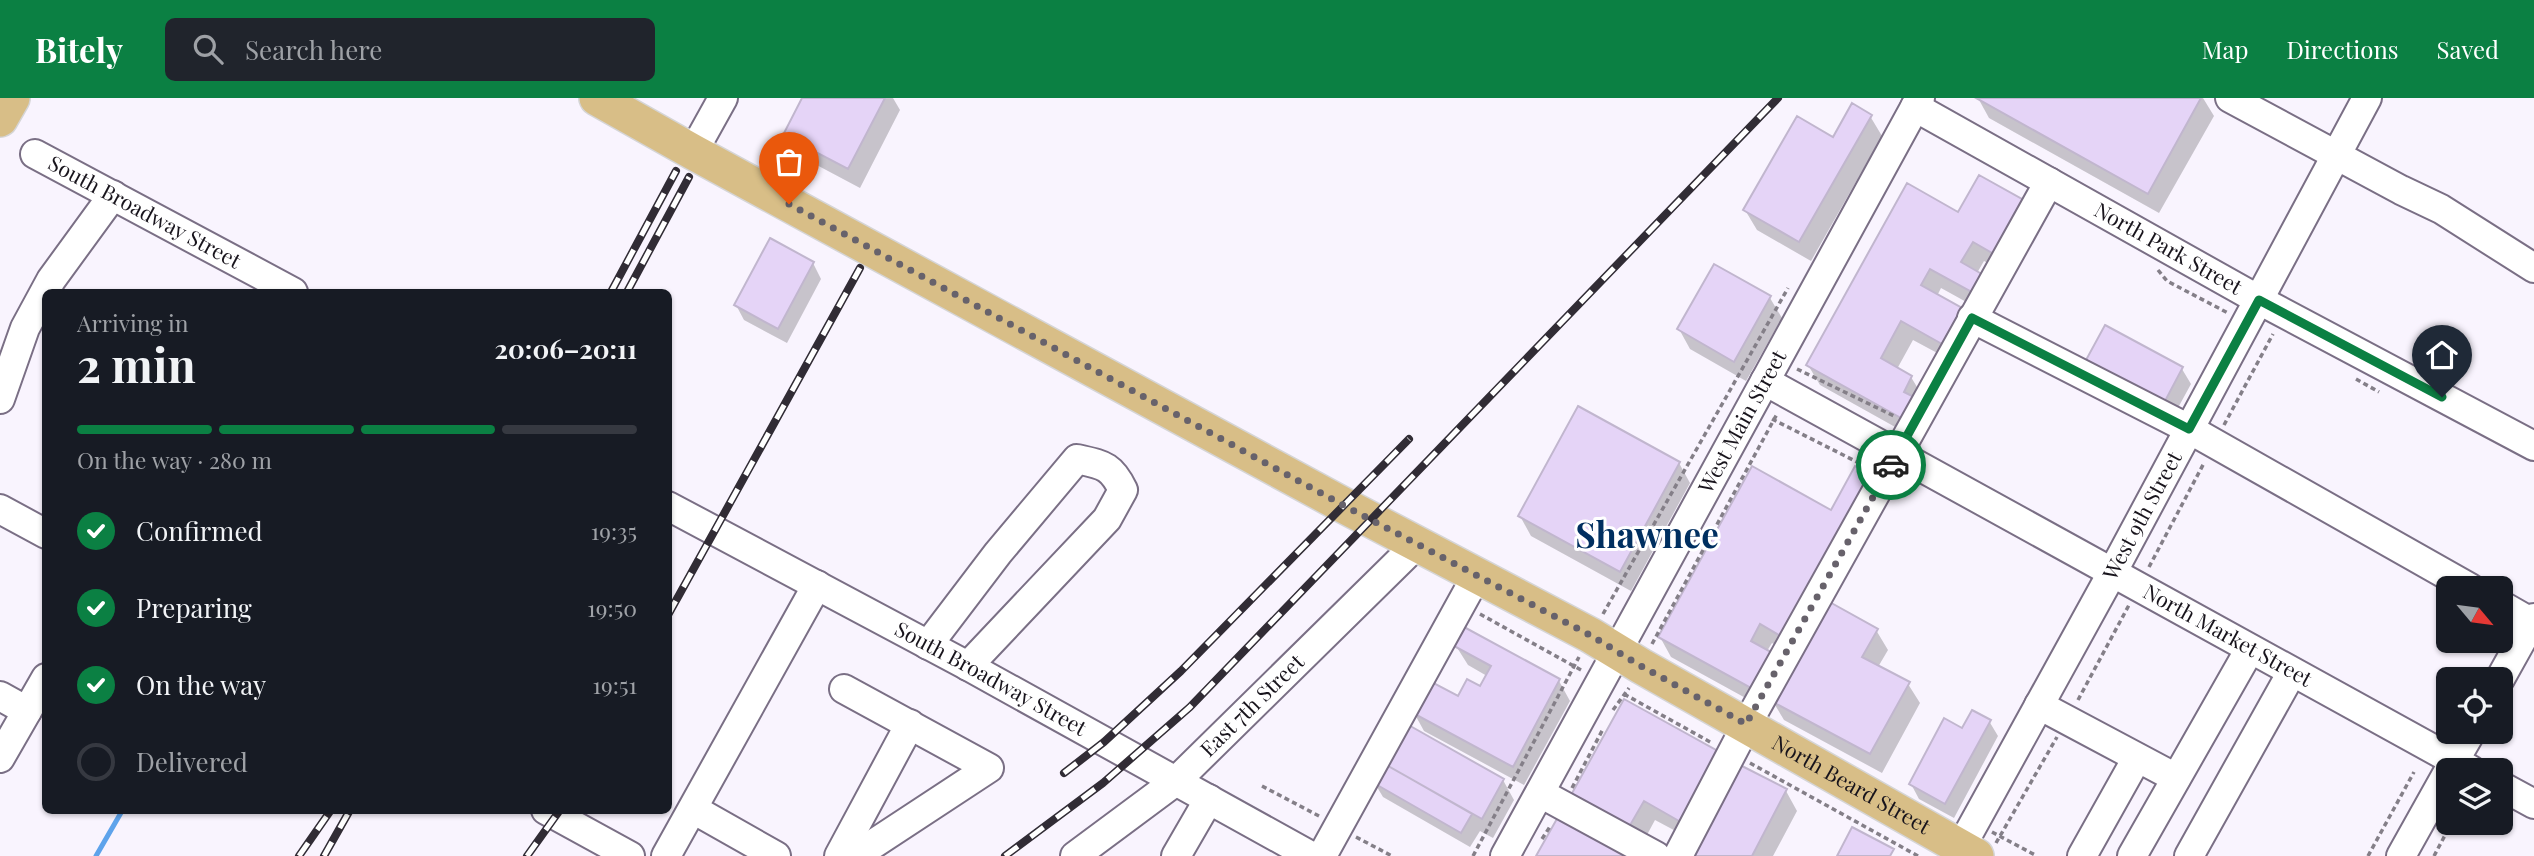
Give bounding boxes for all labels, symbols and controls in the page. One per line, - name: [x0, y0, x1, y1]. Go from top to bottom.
- search box: [165, 18, 655, 81]
- text: Bitely: [35, 27, 123, 71]
- icon: search: [189, 30, 227, 68]
- text: Search here: [245, 32, 383, 67]
- text: Map: [2202, 33, 2248, 65]
- text: Directions: [2286, 33, 2399, 65]
- text: Saved: [2437, 33, 2499, 65]
- pin: [759, 132, 819, 204]
- icon: bag: [770, 143, 808, 181]
- street label: South Broadway Street: [44, 148, 247, 274]
- street label: North Park Street: [2090, 195, 2248, 300]
- text: Arriving in: [77, 307, 189, 338]
- pin: [2412, 325, 2472, 397]
- text: 20:06–20:11: [495, 331, 637, 366]
- text: 2 min: [77, 333, 196, 395]
- icon: home: [2423, 336, 2461, 374]
- street label: West Main Street: [1690, 344, 1792, 498]
- courier: [1856, 430, 1926, 500]
- text: On the way · 280 m: [77, 444, 272, 475]
- street label: West 9th Street: [2095, 445, 2187, 585]
- icon: car: [1872, 446, 1910, 484]
- district label: Shawnee: [1575, 510, 1719, 557]
- icon: check: [77, 512, 115, 550]
- text: Confirmed: [136, 513, 263, 548]
- text: 19:35: [591, 515, 637, 546]
- street label: North Market Street: [2139, 576, 2318, 692]
- north arrow: [2436, 576, 2513, 653]
- map controls: [2436, 576, 2513, 835]
- icon: check: [77, 589, 115, 627]
- text: Preparing: [136, 590, 252, 625]
- text: 19:50: [587, 592, 637, 623]
- street label: South Broadway Street: [891, 614, 1093, 741]
- street label: East 7th Street: [1193, 647, 1309, 762]
- icon: check: [77, 666, 115, 704]
- text: On the way: [136, 667, 266, 702]
- button: locate: [2436, 667, 2513, 744]
- text: 19:51: [593, 669, 637, 700]
- street label: North Beard Street: [1768, 727, 1936, 840]
- text: Delivered: [136, 744, 248, 779]
- button: layers: [2436, 758, 2513, 835]

